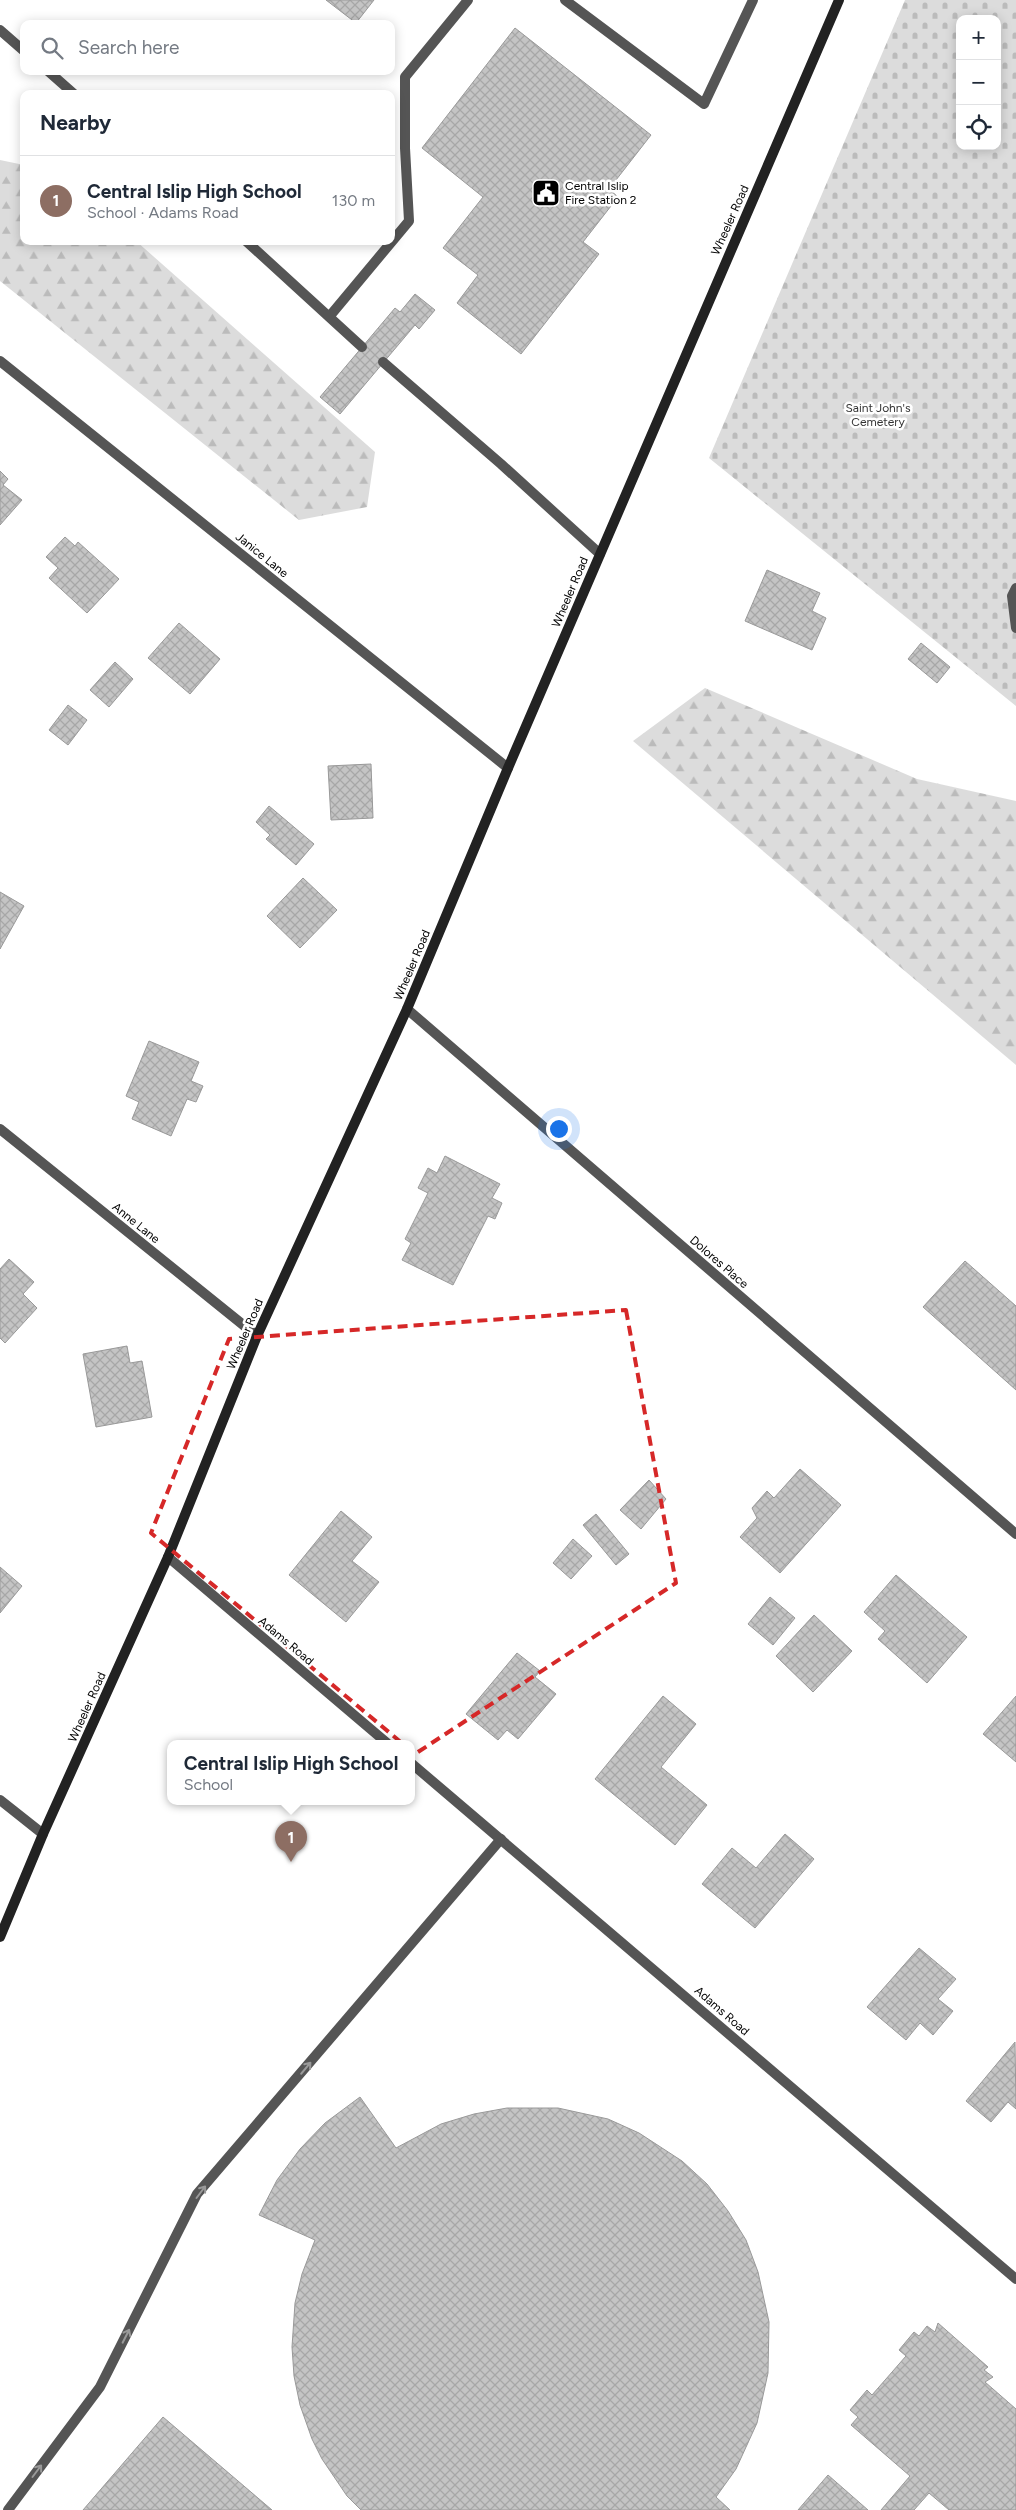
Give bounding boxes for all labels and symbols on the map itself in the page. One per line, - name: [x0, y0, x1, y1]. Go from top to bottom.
- public building icon: Central Islip Fire Station 2: [531, 178, 561, 208]
- place label: Central Islip Fire Station 2: [565, 179, 637, 207]
- street label: Wheeler Road: [708, 183, 752, 257]
- park label: Saint John's Cemetery: [846, 401, 911, 429]
- street label: Janice Lane: [233, 530, 291, 581]
- street label: Wheeler Road: [549, 555, 591, 629]
- street label: Wheeler Road: [391, 928, 433, 1002]
- your location: [546, 1116, 572, 1142]
- street label: Anne Lane: [110, 1200, 163, 1247]
- street label: Dolores Place: [687, 1233, 751, 1291]
- street label: Wheeler Road: [224, 1297, 266, 1371]
- street label: Adams Road: [256, 1614, 316, 1668]
- street label: Wheeler Road: [65, 1670, 109, 1744]
- pin: 1: [275, 1821, 307, 1862]
- street label: Adams Road: [692, 1984, 752, 2038]
- one-way arrow: [300, 2061, 311, 2074]
- one-way arrow: [195, 2186, 206, 2199]
- one-way arrow: [122, 2329, 131, 2344]
- one-way arrow: [32, 2465, 43, 2478]

